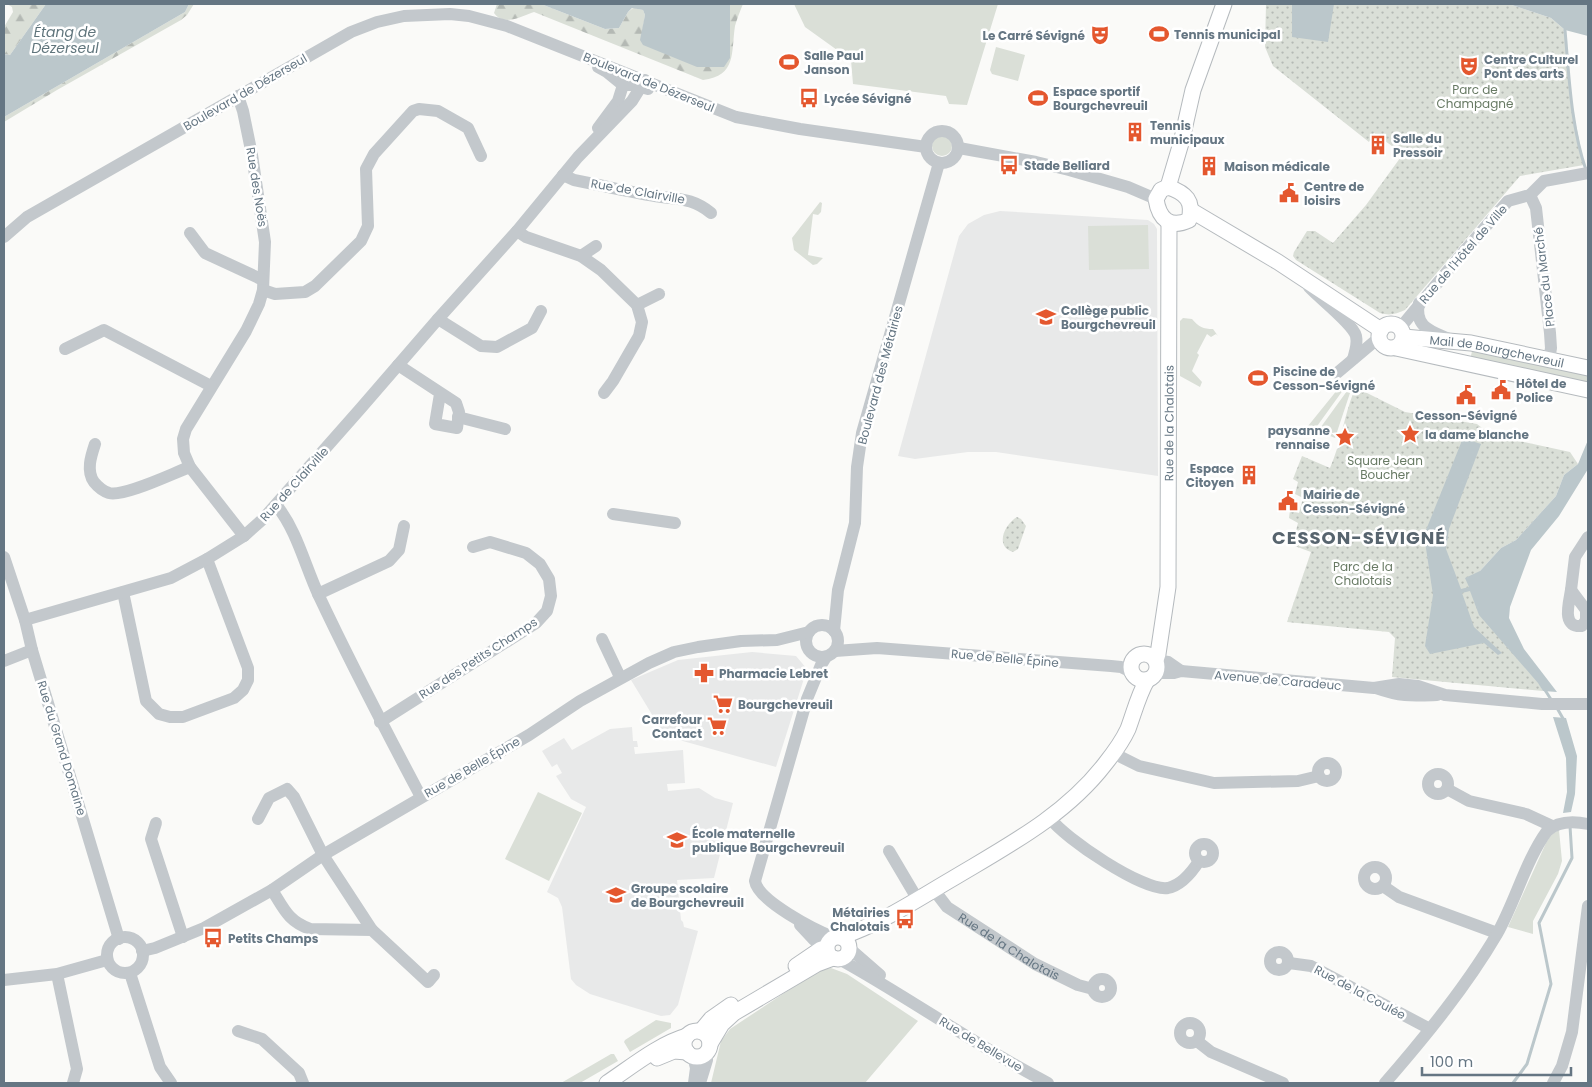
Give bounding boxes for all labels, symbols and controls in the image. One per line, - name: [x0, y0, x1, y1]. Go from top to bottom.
- water label: Étang de Dézerseul: [31, 22, 99, 58]
- sports icon: Tennis municipal: [1148, 23, 1170, 45]
- theatre icon: Le Carré Sévigné: [1089, 24, 1111, 46]
- place label: Tennis municipal: [1174, 26, 1281, 43]
- place label: Le Carré Sévigné: [982, 27, 1086, 44]
- place label: Salle Paul Janson: [804, 47, 864, 78]
- street label: Boulevard de Dézerseul: [581, 48, 717, 116]
- street label: Boulevard de Dézerseul: [180, 50, 310, 134]
- sports icon: Salle Paul Janson: [778, 51, 800, 73]
- place label: Centre Culturel Pont des arts: [1484, 51, 1578, 82]
- theatre icon: Centre Culturel Pont des arts: [1458, 55, 1480, 77]
- park label: Parc de Champagné: [1437, 81, 1513, 112]
- place label: Espace sportif Bourgchevreuil: [1053, 83, 1148, 114]
- bus stop icon: Lycée Sévigné: [798, 87, 820, 109]
- sports icon: Espace sportif Bourgchevreuil: [1027, 87, 1049, 109]
- place label: Lycée Sévigné: [824, 90, 912, 107]
- place label: Tennis municipaux: [1150, 117, 1226, 148]
- building icon: Tennis municipaux: [1124, 121, 1146, 143]
- place label: Salle du Pressoir: [1393, 130, 1443, 161]
- building icon: Salle du Pressoir: [1367, 134, 1389, 156]
- street label: Rue des Noës: [242, 146, 272, 228]
- bus stop icon: Stade Belliard: [998, 154, 1020, 176]
- building icon: Maison médicale: [1198, 155, 1220, 177]
- place label: Stade Belliard: [1024, 157, 1110, 174]
- place label: Maison médicale: [1224, 158, 1330, 175]
- street label: Rue de Clairville: [590, 174, 686, 208]
- place label: Centre de loisirs: [1304, 178, 1365, 209]
- public building icon: Centre de loisirs: [1278, 182, 1300, 204]
- street label: Rue de l'Hôtel de Ville: [1415, 201, 1511, 307]
- street label: Place du Marché: [1529, 226, 1559, 328]
- place label: Collège public Bourgchevreuil: [1061, 302, 1156, 333]
- street label: Boulevard des Métairies: [853, 304, 907, 446]
- school or university icon: Collège public Bourgchevreuil: [1035, 306, 1057, 328]
- street label: Mail de Bourgchevreuil: [1429, 331, 1566, 371]
- place label: Piscine de Cesson-Sévigné: [1273, 363, 1376, 394]
- street label: Rue de la Chalotais: [1160, 365, 1177, 481]
- sports icon: Piscine de Cesson-Sévigné: [1247, 367, 1269, 389]
- place label: Hôtel de Police: [1516, 375, 1567, 406]
- public building icon: Hôtel de Police: [1490, 379, 1512, 401]
- public building icon: Cesson-Sévigné: [1455, 384, 1477, 406]
- place label: Cesson-Sévigné: [1415, 407, 1518, 424]
- place label: paysanne rennaise: [1268, 422, 1331, 453]
- place icon: la dame blanche: [1399, 423, 1421, 445]
- place icon: paysanne rennaise: [1334, 426, 1356, 448]
- place label: la dame blanche: [1425, 426, 1529, 443]
- street label: Rue de Clairville: [256, 443, 332, 525]
- park label: Square Jean Boucher: [1347, 452, 1423, 483]
- place label: Espace Citoyen: [1186, 460, 1235, 491]
- building icon: Espace Citoyen: [1238, 464, 1260, 486]
- place label: Mairie de Cesson-Sévigné: [1303, 486, 1406, 517]
- public building icon: Mairie de Cesson-Sévigné: [1277, 490, 1299, 512]
- district label: CESSON-SÉVIGNÉ: [1272, 525, 1446, 550]
- park label: Parc de la Chalotais: [1333, 558, 1393, 589]
- street label: Rue des Petits Champs: [416, 613, 540, 703]
- street label: Rue de Belle Épine: [950, 645, 1060, 671]
- pharmacy icon: Pharmacie Lebret: [693, 662, 715, 684]
- place label: Pharmacie Lebret: [719, 665, 828, 682]
- street label: Avenue de Caradeuc: [1214, 666, 1342, 694]
- street label: Rue du Grand Domaine: [33, 678, 91, 818]
- supermarket icon: Bourgchevreuil: [712, 693, 734, 715]
- place label: Bourgchevreuil: [738, 696, 833, 713]
- place label: Carrefour Contact: [642, 711, 702, 742]
- supermarket icon: Carrefour Contact: [706, 715, 728, 737]
- street label: Rue de Belle Épine: [421, 733, 523, 801]
- place label: École maternelle publique Bourgchevreuil: [692, 825, 845, 856]
- school or university icon: École maternelle publique Bourgchevreuil: [666, 829, 688, 851]
- place label: Groupe scolaire de Bourgchevreuil: [631, 880, 744, 911]
- school or university icon: Groupe scolaire de Bourgchevreuil: [605, 884, 627, 906]
- place label: Métairies Chalotais: [830, 904, 890, 935]
- bus stop icon: Métairies Chalotais: [894, 908, 916, 930]
- street label: Rue de la Chalotais: [955, 908, 1063, 983]
- bus stop icon: Petits Champs: [202, 927, 224, 949]
- place label: Petits Champs: [228, 930, 319, 947]
- street label: Rue de la Coulée: [1311, 961, 1409, 1023]
- street label: Rue de Bellevue: [936, 1012, 1026, 1076]
- scale bar: [1422, 1044, 1571, 1076]
- text: 100 m: [1430, 1051, 1473, 1072]

